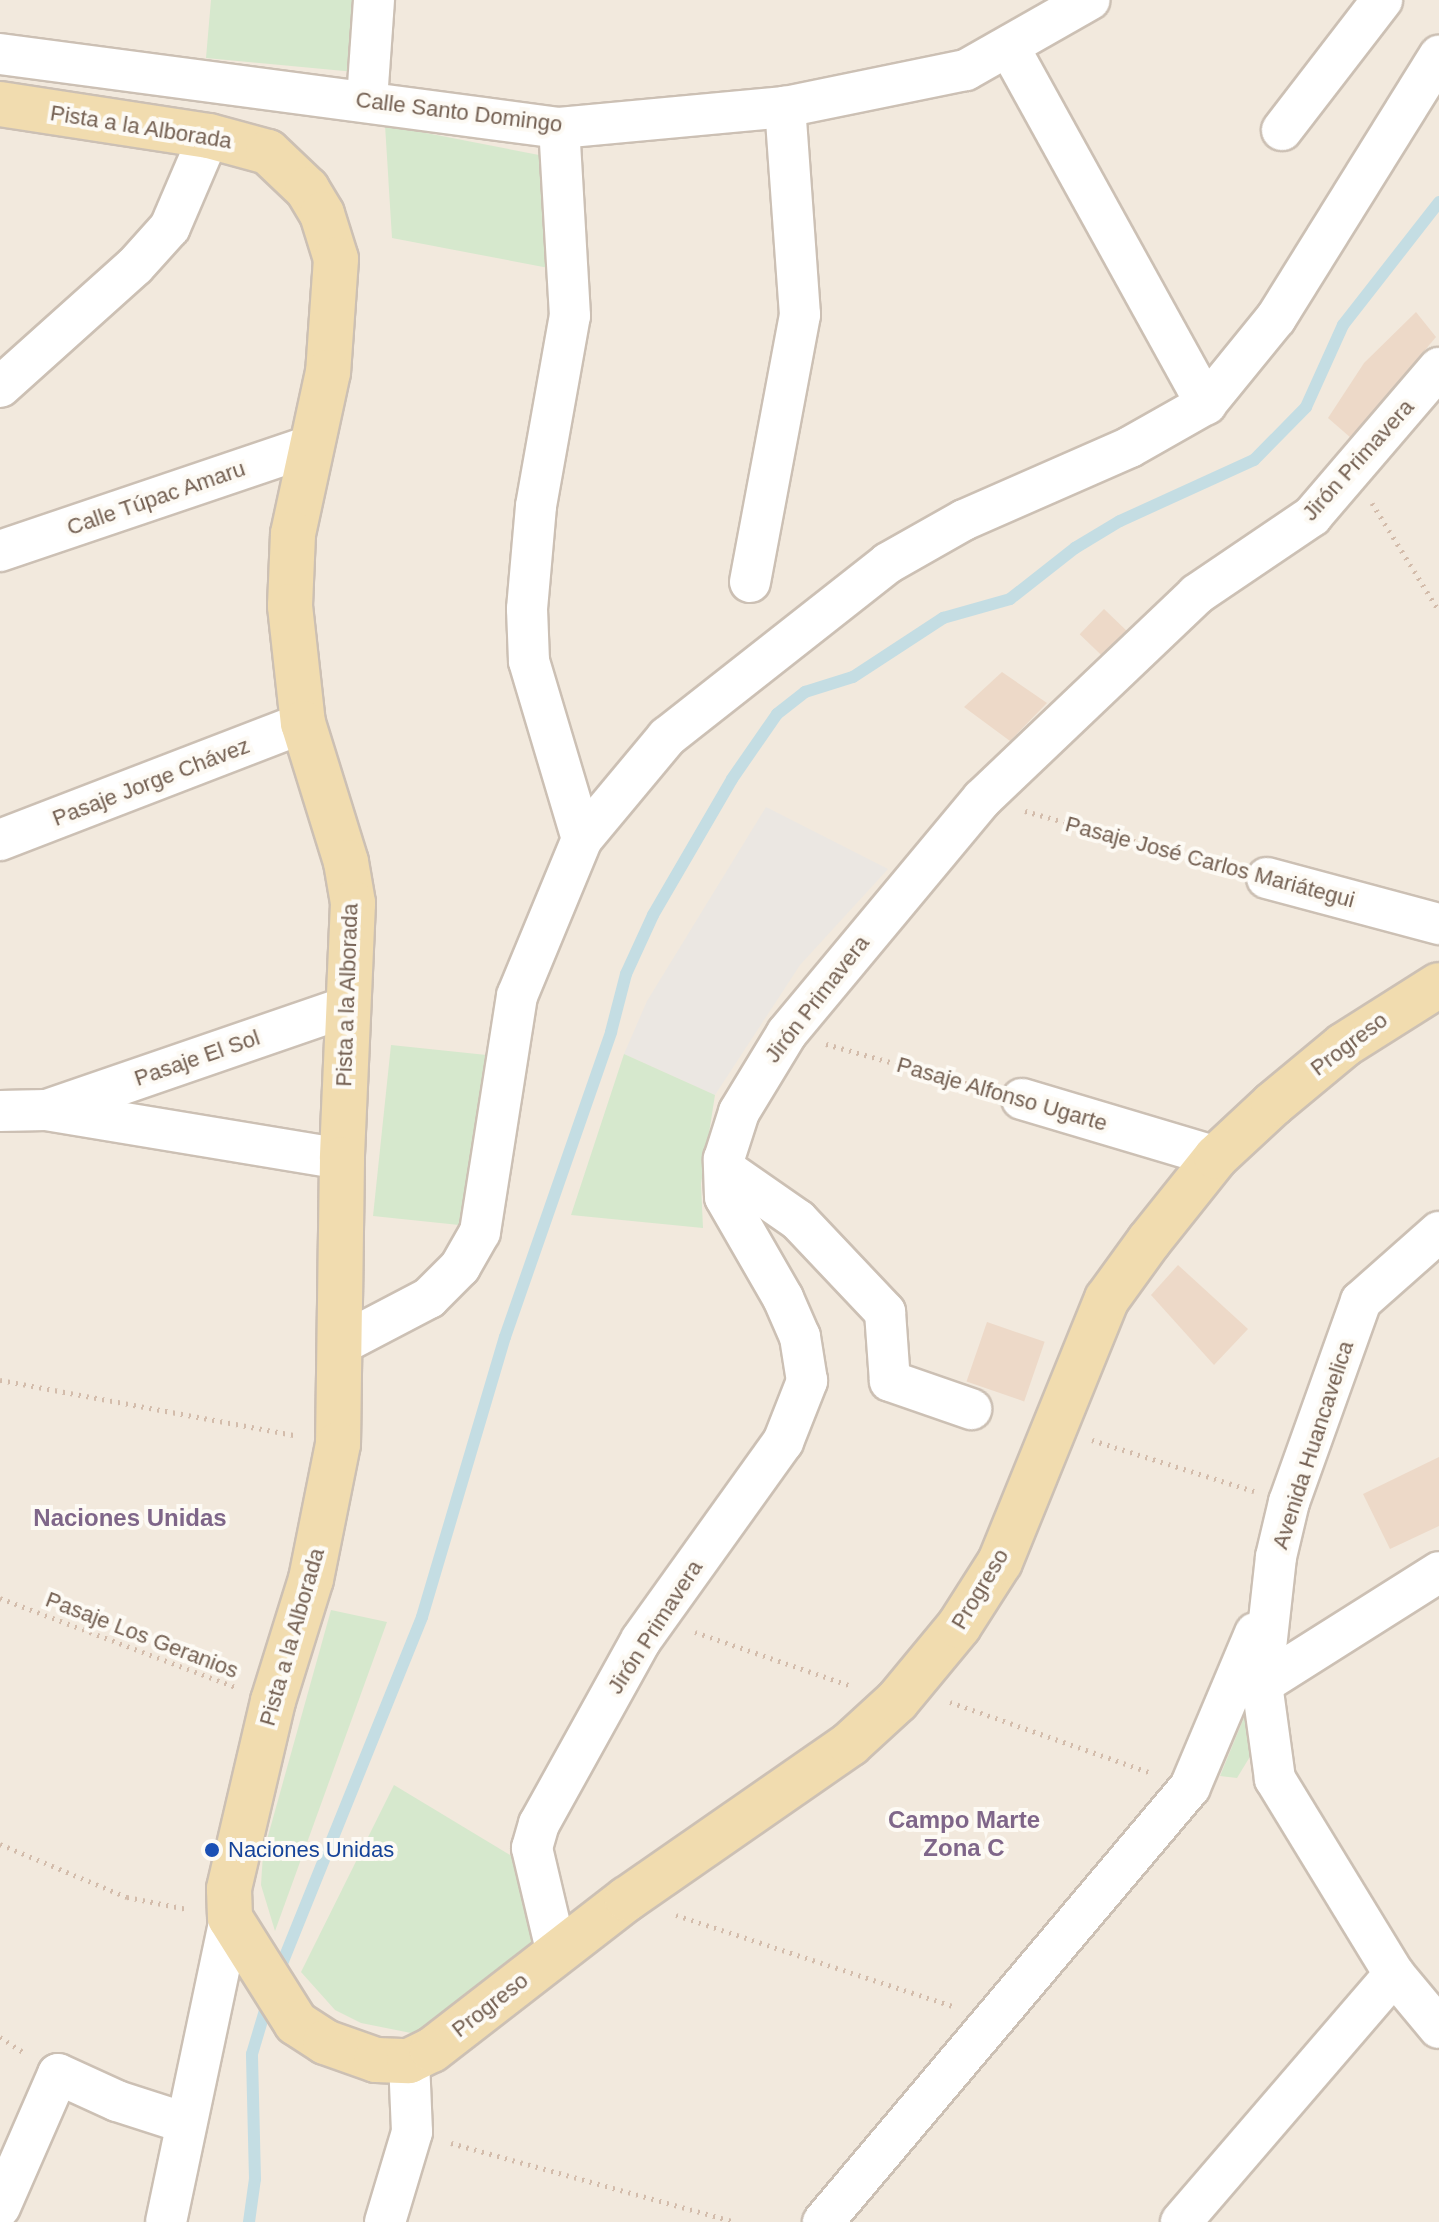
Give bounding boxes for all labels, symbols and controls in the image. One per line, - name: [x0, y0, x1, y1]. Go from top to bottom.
- street label: Calle Santo Domingo: [354, 86, 564, 138]
- street label: Pista a la Alborada: [48, 100, 234, 154]
- street label: Jirón Primavera: [1297, 394, 1419, 526]
- street label: Calle Túpac Amaru: [63, 455, 249, 541]
- street label: Pasaje Jorge Chávez: [49, 732, 253, 832]
- street label: Pasaje José Carlos Mariátegui: [1062, 811, 1358, 913]
- street label: Pista a la Alborada: [331, 902, 363, 1088]
- street label: Jirón Primavera: [759, 930, 875, 1068]
- street label: Progreso: [1305, 1007, 1393, 1081]
- street label: Pasaje El Sol: [131, 1024, 263, 1092]
- street label: Pasaje Alfonso Ugarte: [893, 1051, 1111, 1137]
- street label: Avenida Huancavelica: [1267, 1338, 1359, 1552]
- district label: Naciones Unidas: [33, 1504, 227, 1532]
- street label: Progreso: [946, 1544, 1014, 1634]
- street label: Pista a la Alborada: [254, 1545, 330, 1729]
- street label: Jirón Primavera: [602, 1555, 708, 1699]
- street label: Pasaje Los Geranios: [42, 1586, 242, 1684]
- district label: Campo Marte Zona C: [888, 1806, 1040, 1862]
- place label: Naciones Unidas: [228, 1837, 394, 1863]
- marker: Naciones Unidas: [203, 1841, 221, 1859]
- street label: Progreso: [447, 1967, 533, 2043]

